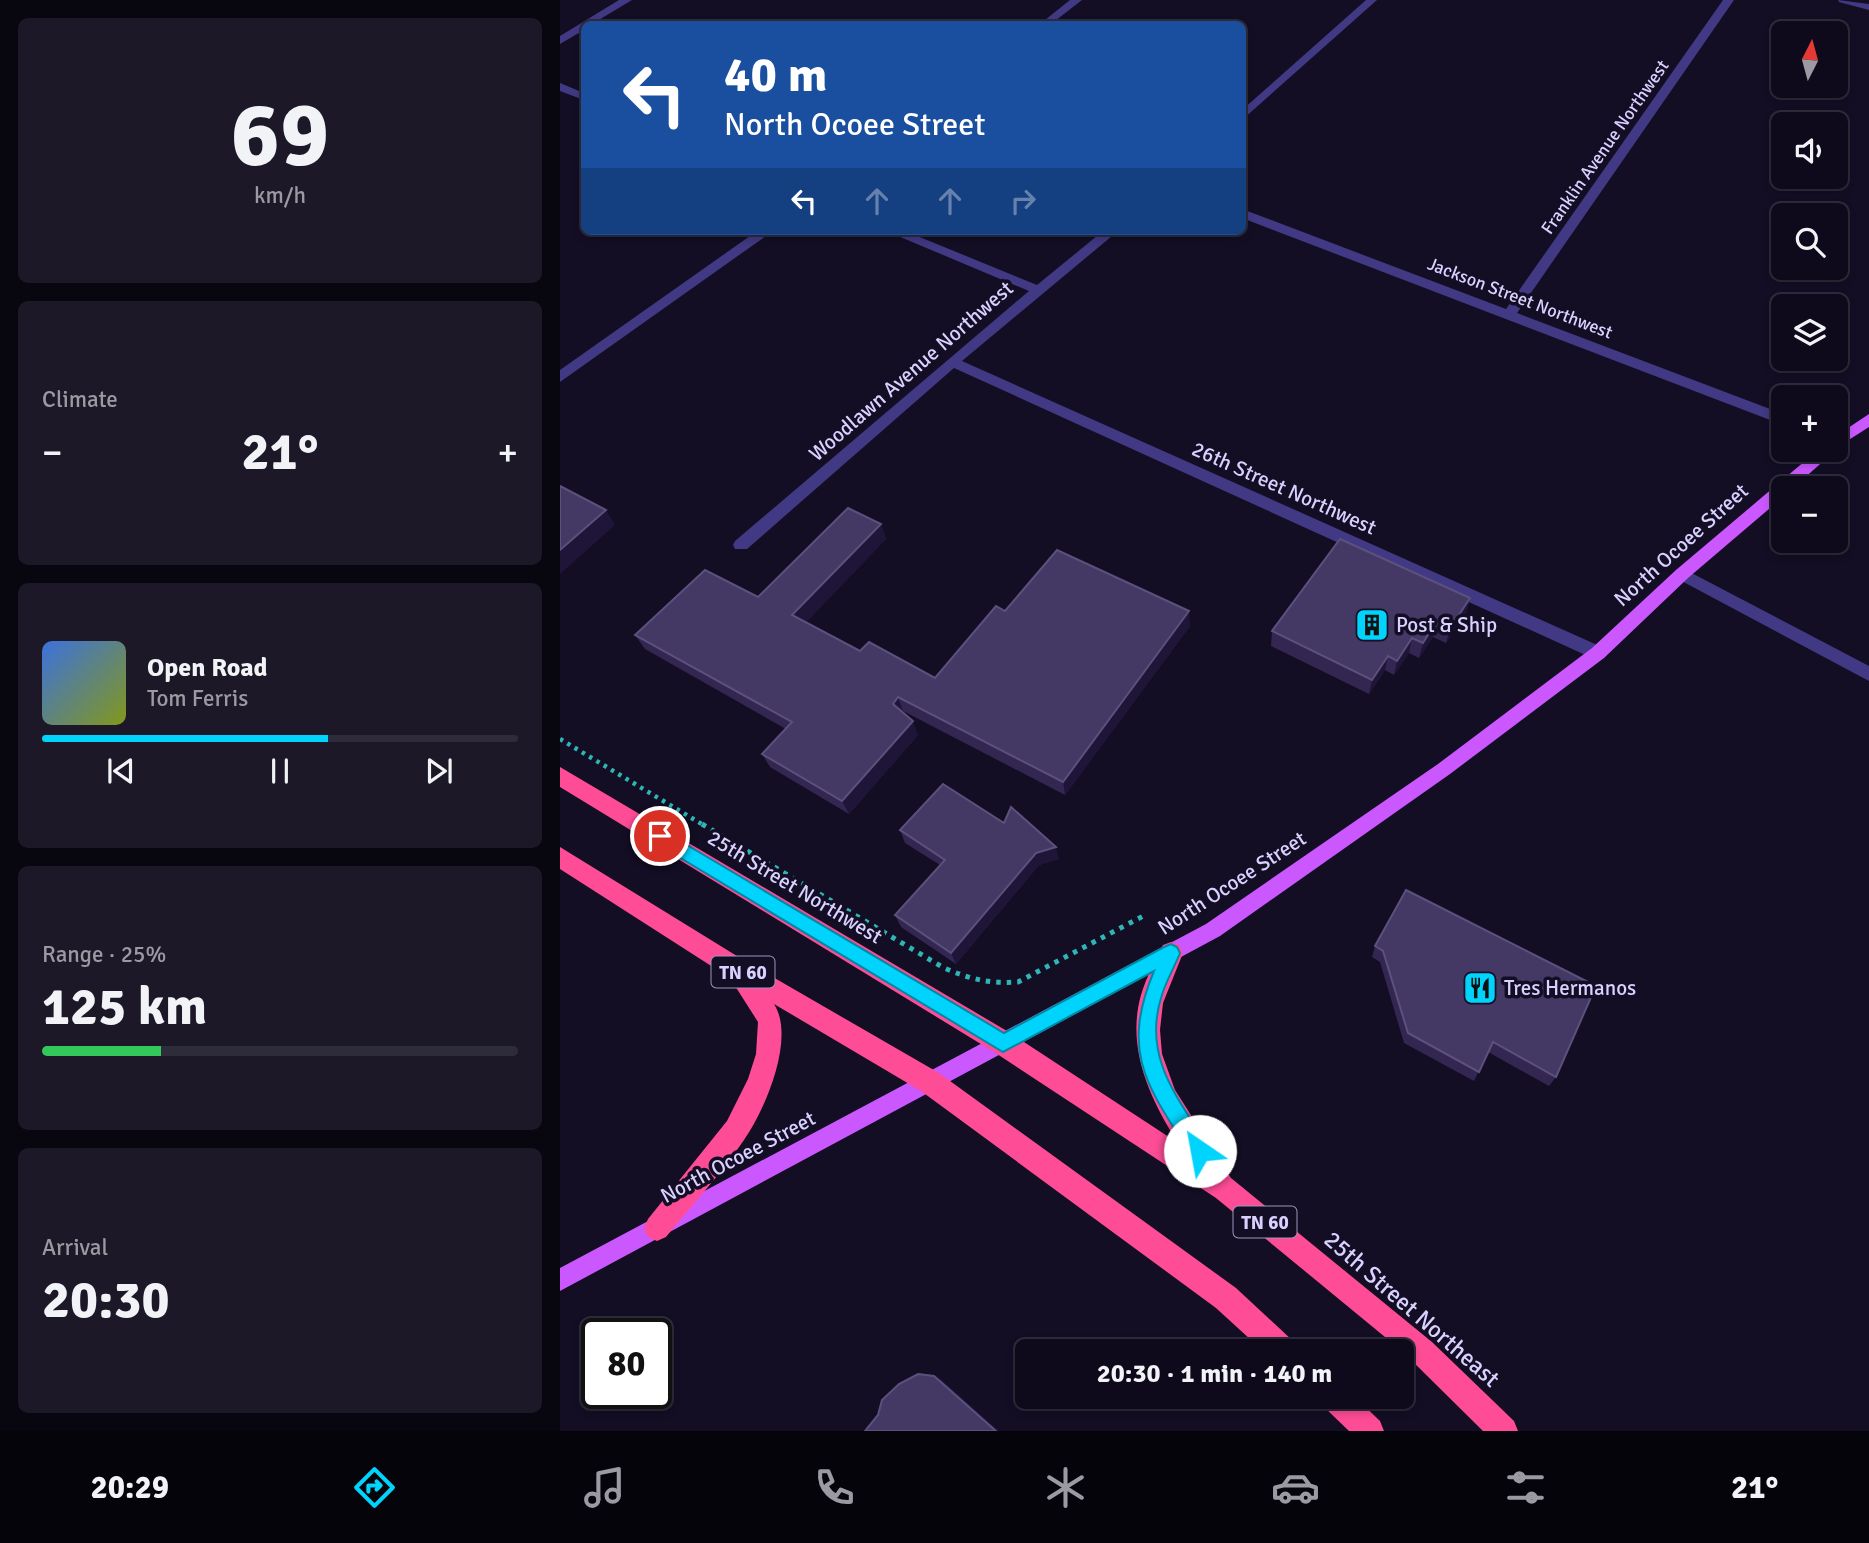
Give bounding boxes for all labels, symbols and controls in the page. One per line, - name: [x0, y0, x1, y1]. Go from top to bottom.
- north arrow: [1771, 21, 1848, 98]
- map controls: [1771, 21, 1848, 553]
- text: 40 m: [724, 45, 827, 105]
- icon: left: [609, 49, 700, 140]
- street label: Franklin Avenue Northwest: [1536, 56, 1674, 238]
- text: 69: [231, 79, 329, 192]
- text: North Ocoee Street: [724, 105, 986, 144]
- button: sound: [1771, 112, 1848, 189]
- text: km/h: [254, 181, 306, 210]
- icon: left: [785, 182, 823, 220]
- icon: ahead: [858, 182, 896, 220]
- icon: ahead: [931, 182, 969, 220]
- icon: right: [1004, 182, 1042, 220]
- button: search: [1771, 203, 1848, 280]
- street label: Jackson Street Northwest: [1424, 253, 1616, 343]
- street label: Woodlawn Avenue Northwest: [804, 275, 1018, 467]
- button: layers: [1771, 294, 1848, 371]
- text: Climate: [42, 385, 118, 414]
- button: +: [1771, 385, 1848, 462]
- text: 21°: [242, 420, 318, 484]
- text: −: [42, 429, 63, 476]
- text: +: [497, 429, 518, 476]
- street label: 26th Street Northwest: [1188, 436, 1380, 540]
- button: −: [1771, 476, 1848, 553]
- street label: North Ocoee Street: [1609, 478, 1753, 612]
- building icon: Post & Ship: [1353, 606, 1391, 644]
- place label: Post & Ship: [1396, 612, 1497, 638]
- text: Open Road: [147, 652, 268, 684]
- text: Tom Ferris: [147, 684, 248, 713]
- icon: previous: [102, 752, 140, 790]
- icon: pause: [261, 752, 299, 790]
- icon: next: [420, 752, 458, 790]
- pin: [630, 806, 690, 866]
- icon: arrive: [641, 817, 679, 855]
- street label: 25th Street Northwest: [703, 825, 887, 949]
- street label: North Ocoee Street: [1153, 825, 1311, 941]
- text: Range · 25%: [42, 940, 166, 969]
- road number: TN 60: [712, 956, 774, 988]
- restaurant icon: Tres Hermanos: [1461, 969, 1499, 1007]
- text: 125 km: [42, 975, 207, 1039]
- place label: Tres Hermanos: [1504, 975, 1636, 1001]
- street label: North Ocoee Street: [656, 1105, 820, 1209]
- position arrow: [1163, 1114, 1237, 1188]
- road number: TN 60: [1234, 1206, 1296, 1238]
- street label: 25th Street Northeast: [1318, 1224, 1506, 1394]
- text: Arrival: [42, 1233, 108, 1262]
- text: 20:30: [42, 1268, 170, 1332]
- speed limit sign: 80: [581, 1318, 672, 1409]
- text: 20:30 · 1 min · 140 m: [1097, 1358, 1332, 1390]
- icon: directions: [350, 1463, 399, 1512]
- icon: music: [580, 1463, 629, 1512]
- icon: phone: [810, 1463, 859, 1512]
- icon: climate: [1041, 1463, 1090, 1512]
- icon: car: [1271, 1463, 1320, 1512]
- icon: filters: [1501, 1463, 1550, 1512]
- text: 20:29: [91, 1468, 169, 1507]
- text: 21°: [1731, 1468, 1778, 1507]

